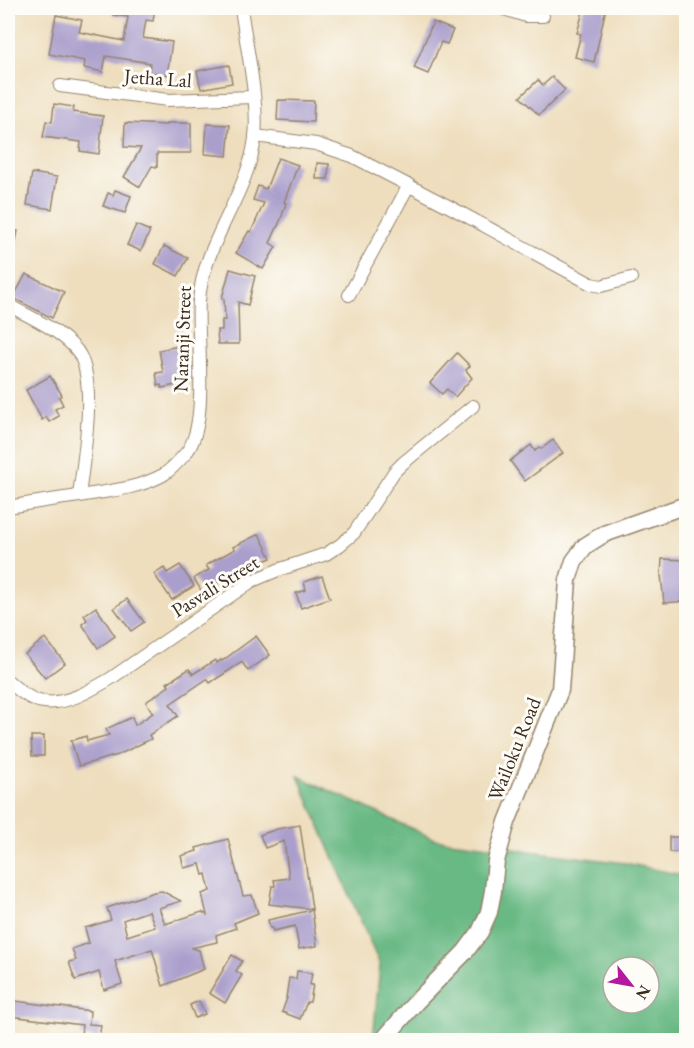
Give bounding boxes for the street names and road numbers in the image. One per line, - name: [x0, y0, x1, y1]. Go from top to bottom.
- street label: Jetha Lal: [121, 63, 193, 93]
- street label: Naranji Street: [167, 285, 197, 393]
- street label: Pasvali Street: [166, 548, 264, 623]
- street label: Wailoku Road: [481, 693, 547, 805]

